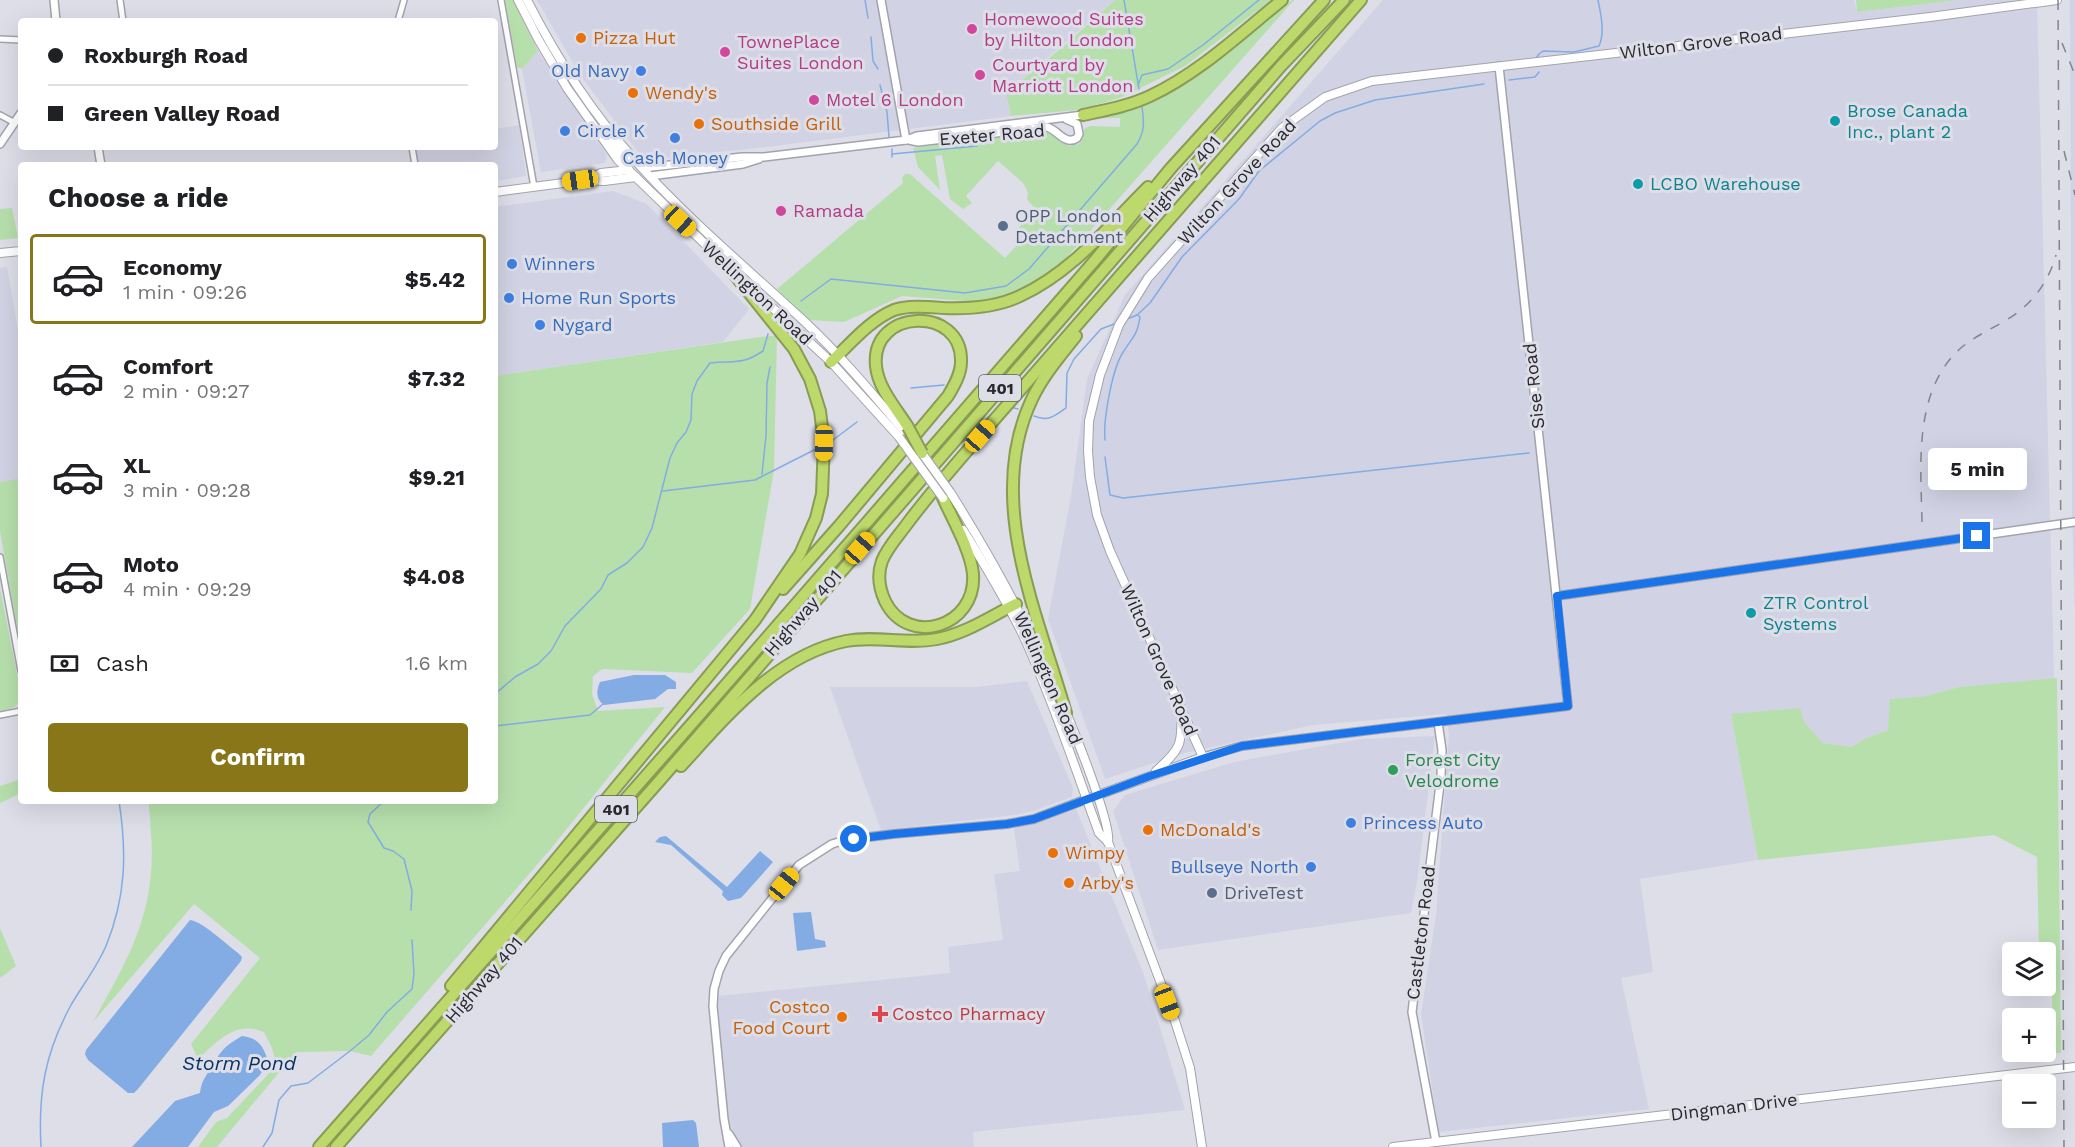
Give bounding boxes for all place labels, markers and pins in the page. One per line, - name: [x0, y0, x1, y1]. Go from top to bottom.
- place label: Homewood Suites by Hilton London: [984, 8, 1144, 50]
- marker: Homewood Suites by Hilton London: [965, 22, 979, 36]
- place label: Pizza Hut: [593, 27, 676, 48]
- marker: Pizza Hut: [574, 31, 588, 45]
- place label: TownePlace Suites London: [737, 31, 864, 73]
- marker: TownePlace Suites London: [718, 45, 732, 59]
- place label: Courtyard by Marriott London: [992, 54, 1133, 96]
- place label: Old Navy: [551, 60, 630, 81]
- marker: Old Navy: [634, 64, 648, 78]
- marker: Courtyard by Marriott London: [973, 68, 987, 82]
- place label: Wendy's: [645, 82, 717, 103]
- marker: Wendy's: [626, 86, 640, 100]
- place label: Motel 6 London: [826, 89, 964, 110]
- marker: Motel 6 London: [807, 93, 821, 107]
- place label: Brose Canada Inc., plant 2: [1847, 100, 1968, 142]
- place label: Southside Grill: [711, 113, 842, 134]
- marker: Brose Canada Inc., plant 2: [1828, 114, 1842, 128]
- marker: Southside Grill: [692, 117, 706, 131]
- place label: Circle K: [577, 120, 645, 141]
- marker: Circle K: [558, 124, 572, 138]
- marker: Cash Money: [668, 131, 682, 145]
- place label: Cash Money: [622, 147, 729, 168]
- place label: LCBO Warehouse: [1650, 173, 1801, 194]
- marker: LCBO Warehouse: [1631, 177, 1645, 191]
- place label: Ramada: [793, 200, 864, 221]
- marker: Ramada: [774, 204, 788, 218]
- place label: OPP London Detachment: [1015, 205, 1124, 247]
- marker: OPP London Detachment: [996, 219, 1010, 233]
- place label: Winners: [524, 253, 595, 274]
- marker: Winners: [505, 257, 519, 271]
- place label: Home Run Sports: [521, 287, 676, 308]
- marker: Home Run Sports: [502, 291, 516, 305]
- place label: Nygard: [552, 314, 613, 335]
- marker: Nygard: [533, 318, 547, 332]
- place label: ZTR Control Systems: [1763, 592, 1869, 634]
- marker: ZTR Control Systems: [1744, 606, 1758, 620]
- place label: Forest City Velodrome: [1405, 749, 1501, 791]
- marker: Forest City Velodrome: [1386, 763, 1400, 777]
- place label: Princess Auto: [1363, 812, 1483, 833]
- marker: Princess Auto: [1344, 816, 1358, 830]
- place label: McDonald's: [1160, 819, 1261, 840]
- marker: McDonald's: [1141, 823, 1155, 837]
- place label: Wimpy: [1065, 842, 1125, 863]
- marker: Wimpy: [1046, 846, 1060, 860]
- place label: Bullseye North: [1171, 856, 1299, 877]
- marker: Bullseye North: [1304, 860, 1318, 874]
- place label: Arby's: [1081, 872, 1134, 893]
- marker: Arby's: [1062, 876, 1076, 890]
- place label: DriveTest: [1224, 882, 1304, 903]
- marker: DriveTest: [1205, 886, 1219, 900]
- place label: Costco Food Court: [732, 996, 830, 1038]
- place label: Costco Pharmacy: [892, 1003, 1046, 1024]
- marker: Costco Pharmacy: [873, 1007, 887, 1021]
- marker: Costco Food Court: [835, 1010, 849, 1024]

